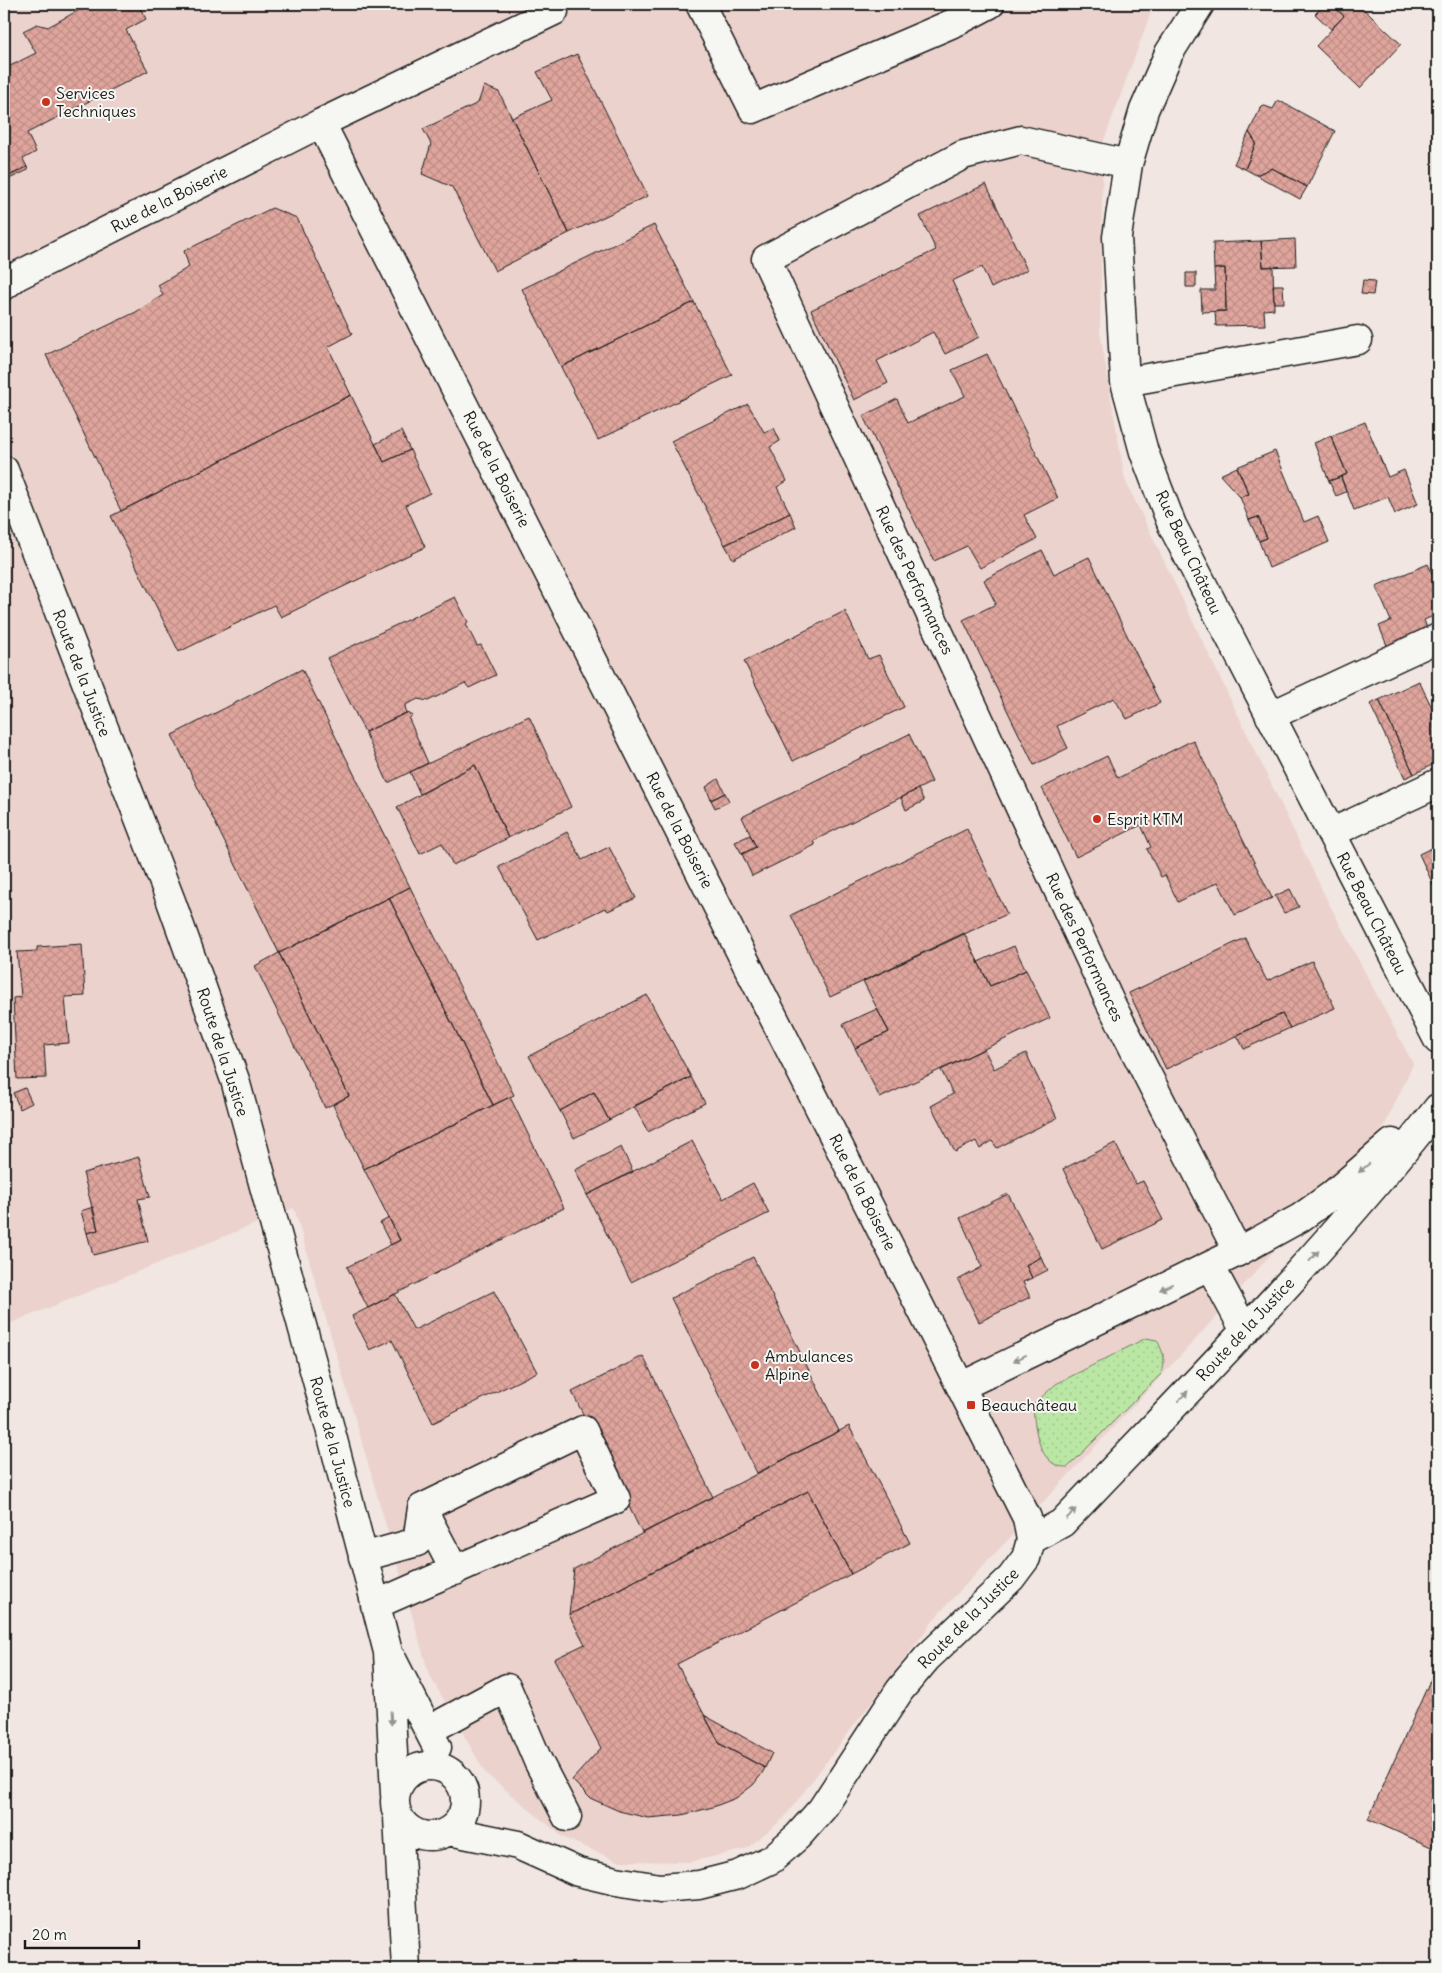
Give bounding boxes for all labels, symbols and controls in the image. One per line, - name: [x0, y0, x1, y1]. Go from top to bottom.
- place label: Services Techniques: [56, 83, 136, 121]
- marker: Services Techniques: [40, 96, 52, 108]
- street label: Rue de la Boiserie: [108, 161, 230, 237]
- street label: Rue de la Boiserie: [459, 408, 535, 530]
- street label: Rue Beau Château: [1152, 487, 1226, 617]
- street label: Rue des Performances: [872, 502, 958, 658]
- street label: Route de la Justice: [49, 607, 115, 739]
- street label: Rue de la Boiserie: [642, 769, 718, 891]
- place label: Esprit KTM: [1107, 809, 1183, 829]
- marker: Esprit KTM: [1091, 813, 1103, 825]
- street label: Rue Beau Château: [1333, 849, 1411, 977]
- street label: Rue des Performances: [1042, 869, 1128, 1025]
- street label: Route de la Justice: [193, 985, 253, 1119]
- street label: Rue de la Boiserie: [825, 1131, 901, 1253]
- one-way arrow: [1358, 1163, 1371, 1174]
- one-way arrow: [1308, 1249, 1319, 1262]
- street label: Route de la Justice: [1192, 1273, 1298, 1385]
- one-way arrow: [1159, 1283, 1173, 1291]
- place label: Ambulances Alpine: [765, 1346, 853, 1384]
- one-way arrow: [1013, 1354, 1027, 1362]
- marker: Ambulances Alpine: [749, 1359, 761, 1371]
- street label: Route de la Justice: [306, 1374, 360, 1510]
- one-way arrow: [1177, 1390, 1189, 1402]
- place label: Beauchâteau: [981, 1395, 1077, 1415]
- marker: Beauchâteau: [965, 1399, 977, 1411]
- one-way arrow: [1065, 1508, 1077, 1520]
- street label: Route de la Justice: [913, 1563, 1023, 1673]
- one-way arrow: [387, 1710, 395, 1726]
- scale bar: [25, 1918, 139, 1950]
- text: 20 m: [32, 1925, 67, 1944]

